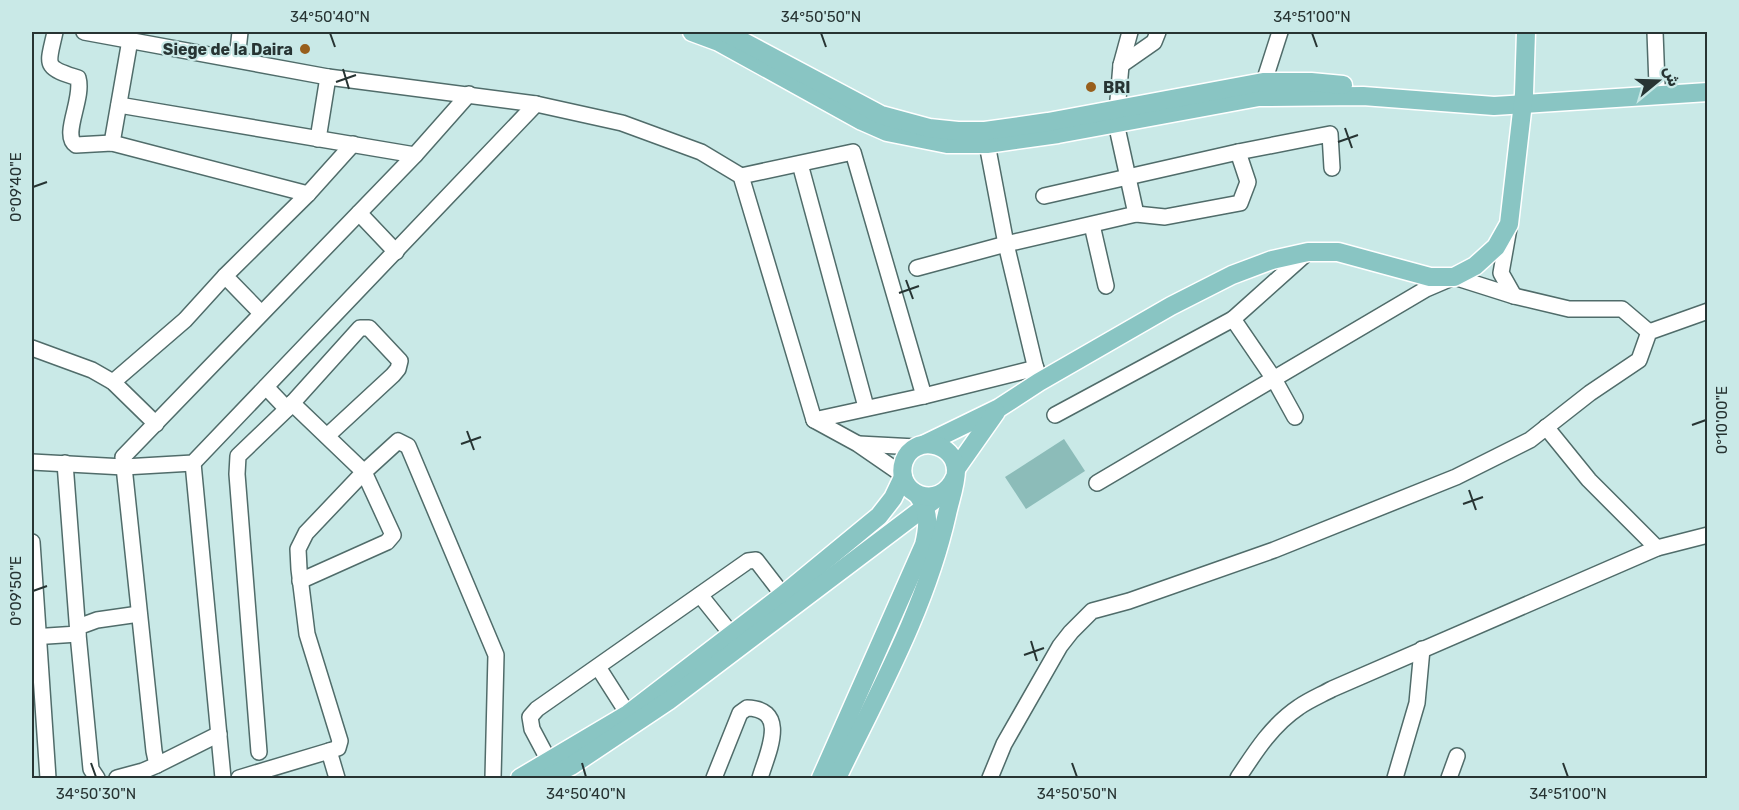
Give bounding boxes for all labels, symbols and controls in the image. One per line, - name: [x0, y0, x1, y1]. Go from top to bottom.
- text: 34°50'40"N: [290, 8, 370, 26]
- text: 34°50'50"N: [781, 8, 861, 26]
- text: 34°51'00"N: [1273, 8, 1351, 26]
- place label: Siege de la Daira: [163, 40, 293, 59]
- marker: Siege de la Daira: [298, 42, 312, 56]
- north arrow: [1628, 51, 1688, 111]
- text: ش: [1659, 64, 1684, 89]
- place label: BRI: [1103, 78, 1131, 97]
- marker: BRI: [1084, 80, 1098, 94]
- text: 0°09'40"E: [7, 152, 25, 222]
- text: 0°10'00"E: [1713, 386, 1731, 454]
- text: 0°09'50"E: [7, 556, 25, 626]
- text: 34°50'30"N: [56, 785, 136, 803]
- text: 34°50'40"N: [546, 785, 626, 803]
- text: 34°50'50"N: [1037, 785, 1117, 803]
- text: 34°51'00"N: [1529, 785, 1607, 803]

